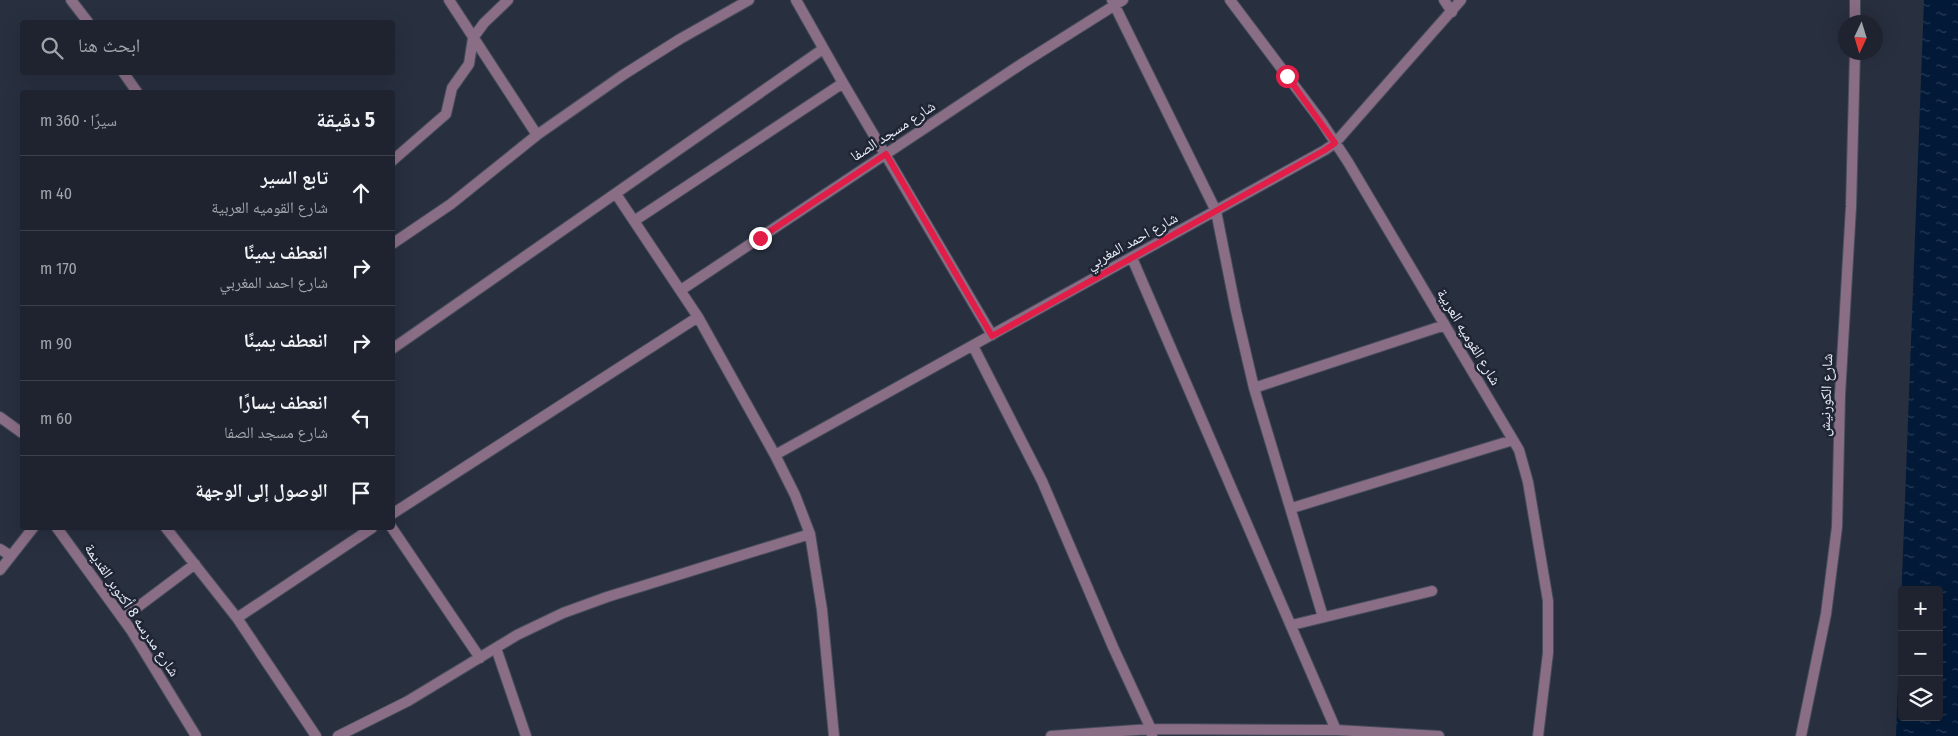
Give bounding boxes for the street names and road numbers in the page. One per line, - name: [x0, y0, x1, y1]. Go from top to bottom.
- street label: شارع مسجد الصفا: [847, 97, 939, 166]
- street label: شارع احمد المغربي: [1083, 208, 1182, 276]
- street label: شارع القوميه العربية: [1432, 285, 1505, 389]
- street label: شارع الكورنيش: [1816, 353, 1837, 437]
- street label: شارع مدرسه 8 أكتوبر القديمة: [80, 540, 183, 681]

